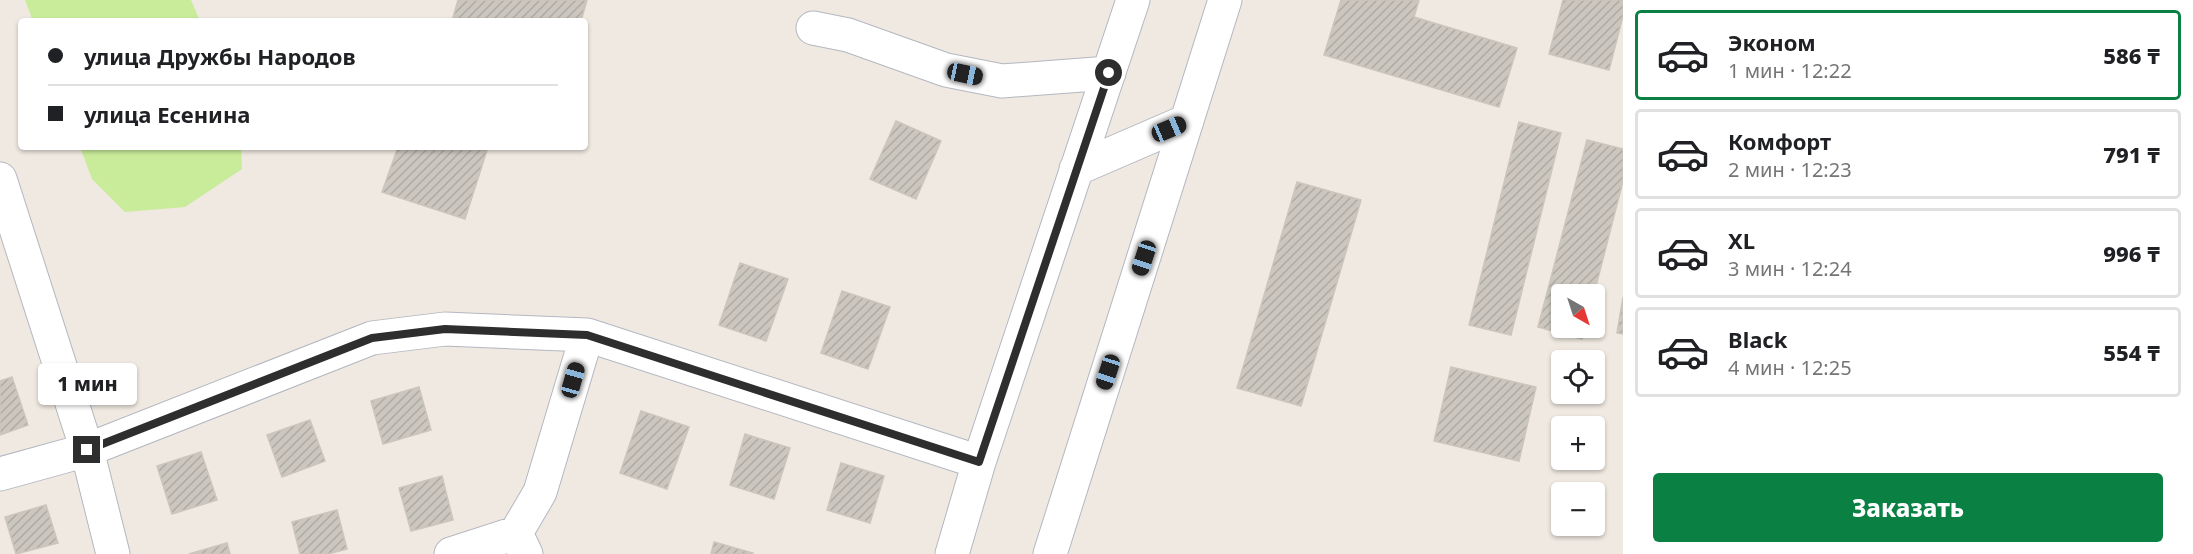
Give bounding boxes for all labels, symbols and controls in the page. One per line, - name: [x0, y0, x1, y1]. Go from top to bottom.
- text: Эконом: [1728, 27, 1816, 57]
- icon: car: [1656, 28, 1710, 82]
- text: 586 ₸: [2103, 40, 2160, 70]
- text: улица Дружбы Народов: [84, 41, 356, 71]
- text: 1 мин · 12:22: [1728, 57, 1852, 84]
- route start: [1095, 59, 1122, 86]
- car: [946, 61, 984, 87]
- text: улица Есенина: [84, 99, 250, 129]
- car: [1149, 114, 1189, 144]
- text: Комфорт: [1728, 126, 1831, 156]
- icon: car: [1656, 127, 1710, 181]
- text: 791 ₸: [2103, 139, 2160, 169]
- text: 2 мин · 12:23: [1728, 156, 1852, 183]
- text: XL: [1728, 225, 1755, 255]
- icon: car: [1656, 226, 1710, 280]
- car: [1130, 238, 1158, 278]
- text: 996 ₸: [2103, 238, 2160, 268]
- text: 3 мин · 12:24: [1728, 255, 1852, 282]
- north arrow: [1551, 284, 1605, 338]
- map controls: [1551, 284, 1605, 536]
- text: Black: [1728, 324, 1787, 354]
- icon: car: [1656, 325, 1710, 379]
- text: 554 ₸: [2103, 337, 2160, 367]
- button: locate: [1551, 350, 1605, 404]
- car: [1094, 352, 1122, 392]
- text: 4 мин · 12:25: [1728, 354, 1852, 381]
- car: [559, 360, 587, 400]
- callout: 1 мин: [38, 363, 136, 405]
- text: 1 мин: [57, 370, 118, 397]
- button: +: [1551, 416, 1605, 470]
- route end: [73, 436, 100, 463]
- button: Заказать: [1653, 473, 2163, 542]
- button: −: [1551, 482, 1605, 536]

